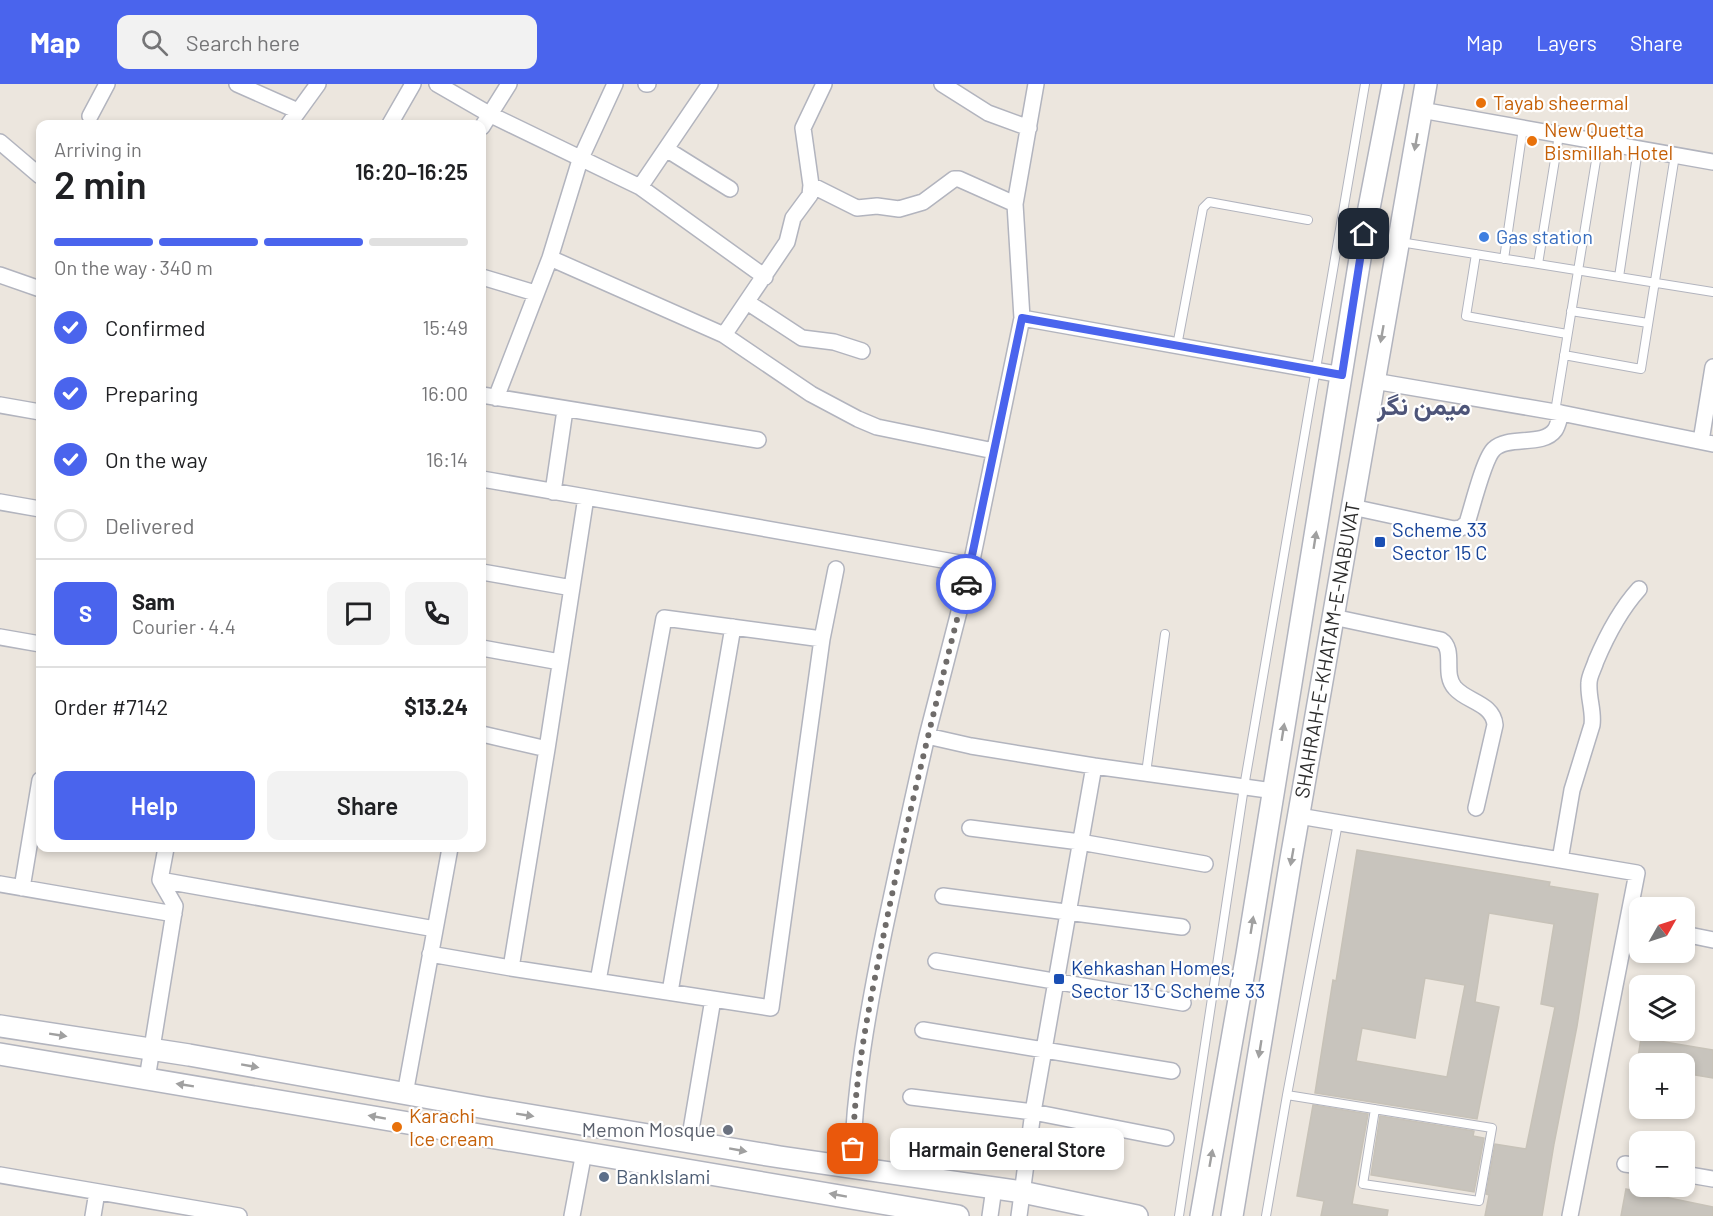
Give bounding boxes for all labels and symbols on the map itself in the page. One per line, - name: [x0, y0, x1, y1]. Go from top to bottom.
- place label: Tayab sheermal: [1493, 90, 1629, 114]
- marker: Tayab sheermal: [1474, 96, 1488, 110]
- place label: New Quetta Bismillah Hotel: [1544, 117, 1673, 164]
- one-way arrow: [1411, 132, 1420, 151]
- marker: New Quetta Bismillah Hotel: [1525, 134, 1539, 148]
- pin: [1338, 208, 1389, 259]
- place label: Gas station: [1496, 224, 1593, 248]
- marker: Gas station: [1477, 230, 1491, 244]
- one-way arrow: [1377, 324, 1386, 343]
- district label: میمن نگر: [1376, 389, 1471, 422]
- street label: SHAHRAH-E-KHATAM-E-NABUVAT: [1289, 500, 1364, 800]
- place label: Scheme 33 Sector 15 C: [1392, 517, 1487, 564]
- one-way arrow: [1310, 530, 1319, 549]
- marker: Scheme 33 Sector 15 C: [1373, 535, 1387, 549]
- courier: [936, 554, 996, 614]
- one-way arrow: [1279, 723, 1288, 742]
- one-way arrow: [1287, 848, 1296, 867]
- north arrow: [1629, 897, 1695, 963]
- one-way arrow: [1248, 915, 1257, 934]
- place label: Kehkashan Homes, Sector 13 C Scheme 33: [1071, 955, 1265, 1002]
- marker: Kehkashan Homes, Sector 13 C Scheme 33: [1052, 972, 1066, 986]
- one-way arrow: [48, 1030, 67, 1039]
- one-way arrow: [1255, 1040, 1264, 1059]
- one-way arrow: [241, 1062, 260, 1071]
- one-way arrow: [175, 1080, 194, 1089]
- place label: Karachi Ice cream: [409, 1103, 494, 1150]
- one-way arrow: [516, 1110, 535, 1119]
- one-way arrow: [367, 1112, 386, 1121]
- place label: Memon Mosque: [582, 1117, 716, 1141]
- marker: Karachi Ice cream: [390, 1120, 404, 1134]
- marker: Memon Mosque: [721, 1123, 735, 1137]
- pin: [827, 1123, 878, 1174]
- callout: Harmain General Store: [889, 1128, 1123, 1170]
- one-way arrow: [729, 1146, 748, 1155]
- one-way arrow: [1207, 1149, 1216, 1168]
- place label: BankIslami: [616, 1164, 711, 1188]
- marker: BankIslami: [597, 1170, 611, 1184]
- one-way arrow: [829, 1191, 848, 1200]

